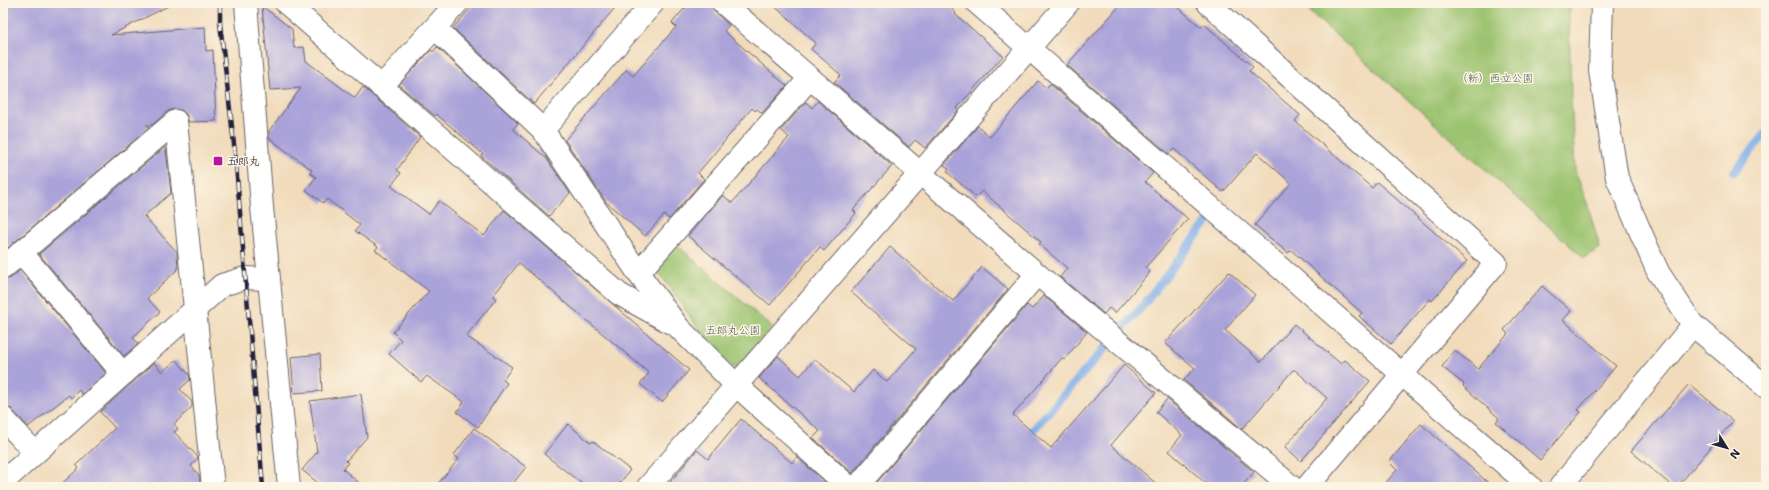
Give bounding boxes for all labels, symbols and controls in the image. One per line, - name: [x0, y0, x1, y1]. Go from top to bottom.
- park label: （新）西立公園: [1457, 71, 1534, 86]
- place label: 五郎丸: [227, 154, 260, 169]
- marker: 五郎丸: [212, 155, 224, 167]
- park label: 五郎丸公園: [706, 323, 761, 338]
- north arrow: [1707, 428, 1747, 468]
- text: N: [1726, 446, 1743, 462]

